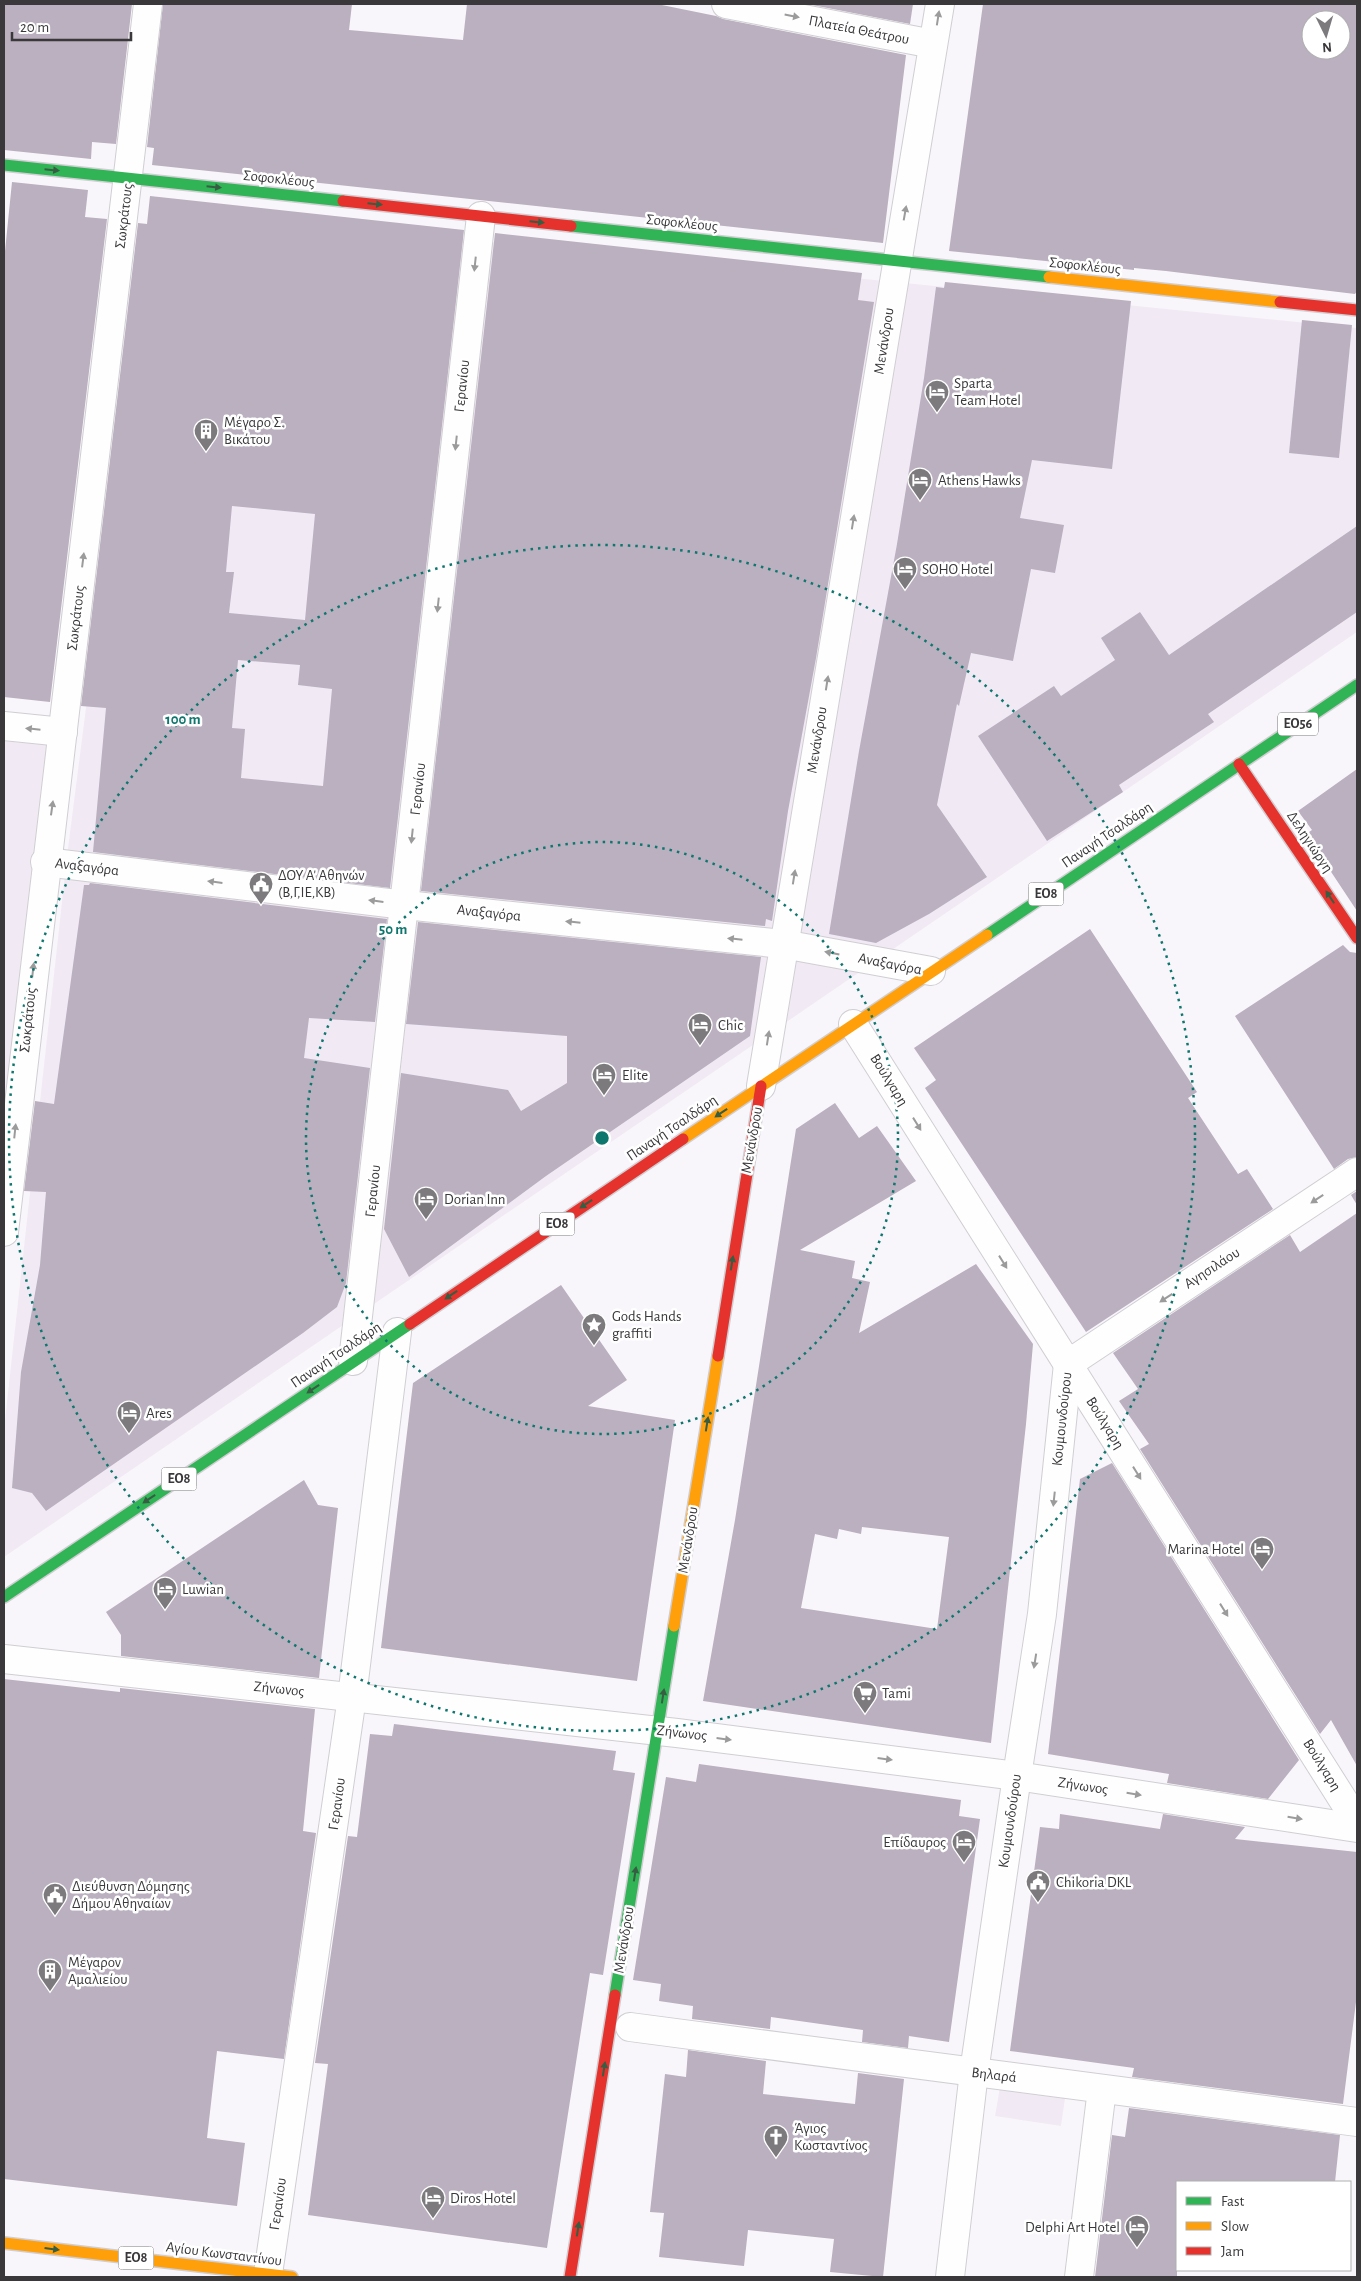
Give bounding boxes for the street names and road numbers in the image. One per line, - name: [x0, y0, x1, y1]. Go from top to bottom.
- street label: Πλατεία Θεάτρου: [807, 13, 911, 47]
- street label: Σοφοκλέους: [243, 168, 316, 190]
- street label: Σωκράτους: [113, 182, 135, 249]
- street label: Σοφοκλέους: [646, 212, 719, 234]
- street label: Σοφοκλέους: [1049, 255, 1122, 277]
- street label: Μενάνδρου: [871, 307, 897, 375]
- street label: Γερανίου: [452, 359, 472, 413]
- street label: Σωκράτους: [65, 584, 87, 651]
- street label: Μενάνδρου: [804, 706, 830, 774]
- road number: ΕΟ56: [1278, 712, 1318, 736]
- street label: Γερανίου: [408, 762, 428, 816]
- street label: Παναγή Τσαλδάρη: [1059, 799, 1155, 871]
- street label: Δεληγιώργη: [1284, 809, 1336, 875]
- street label: Αναξαγόρα: [54, 856, 120, 878]
- road number: ΕΟ8: [1028, 882, 1064, 906]
- street label: Αναξαγόρα: [456, 902, 522, 924]
- street label: Αναξαγόρα: [857, 950, 923, 978]
- street label: Σωκράτους: [17, 986, 39, 1053]
- street label: Βούλγαρη: [867, 1051, 911, 1109]
- street label: Παναγή Τσαλδάρη: [624, 1092, 720, 1164]
- street label: Μενάνδρου: [739, 1106, 765, 1174]
- street label: Γερανίου: [363, 1164, 383, 1218]
- road number: ΕΟ8: [540, 1212, 574, 1236]
- street label: Αγησιλάου: [1181, 1245, 1243, 1291]
- street label: Παναγή Τσαλδάρη: [288, 1319, 384, 1391]
- street label: Κουμουνδούρου: [1050, 1371, 1074, 1467]
- street label: Βούλγαρη: [1083, 1394, 1127, 1452]
- road number: ΕΟ8: [162, 1468, 196, 1490]
- street label: Μενάνδρου: [675, 1506, 701, 1574]
- street label: Ζήνωνος: [253, 1679, 305, 1699]
- street label: Ζήνωνος: [656, 1722, 708, 1744]
- street label: Βούλγαρη: [1300, 1736, 1344, 1794]
- street label: Κουμουνδούρου: [996, 1773, 1024, 1869]
- street label: Ζήνωνος: [1057, 1775, 1109, 1797]
- street label: Γερανίου: [326, 1777, 348, 1831]
- street label: Μενάνδρου: [611, 1906, 637, 1974]
- street label: Βηλαρά: [971, 2065, 1018, 2085]
- street label: Γερανίου: [267, 2177, 289, 2231]
- street label: Αγίου Κωνσταντίνου: [165, 2239, 283, 2269]
- road number: ΕΟ8: [118, 2246, 154, 2270]

